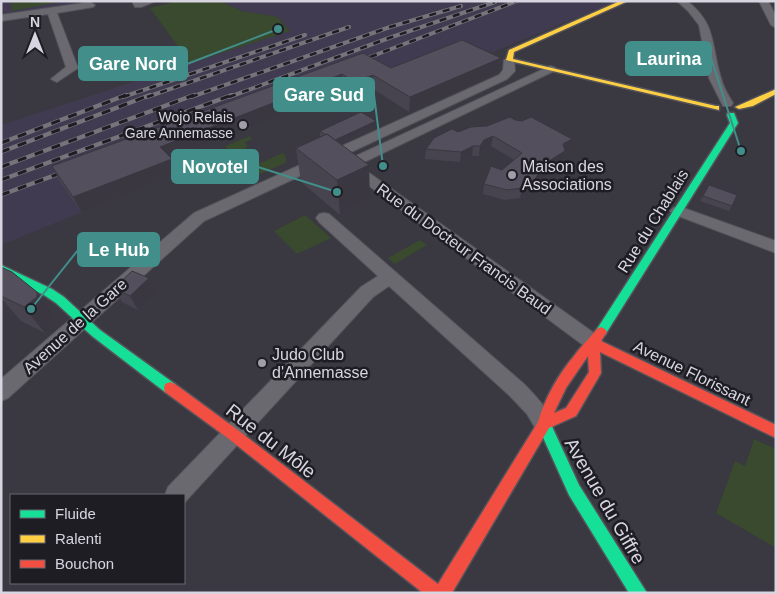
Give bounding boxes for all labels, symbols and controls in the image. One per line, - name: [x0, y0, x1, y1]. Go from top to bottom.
- north arrow: [10, 10, 60, 60]
- text: N: [30, 14, 40, 30]
- callout: Laurina: [626, 42, 711, 75]
- callout: Gare Nord: [79, 47, 187, 80]
- text: Laurina: [636, 49, 702, 69]
- text: Gare Nord: [89, 54, 177, 74]
- callout: Gare Sud: [274, 78, 374, 111]
- text: Gare Sud: [284, 85, 364, 105]
- place label: Wojo Relais Gare Annemasse: [125, 109, 233, 141]
- marker: Wojo Relais Gare Annemasse: [237, 119, 249, 131]
- callout: Novotel: [172, 150, 258, 183]
- text: Novotel: [182, 157, 248, 177]
- place label: Maison des Associations: [522, 158, 612, 193]
- street label: Rue du Chablais: [614, 166, 692, 276]
- marker: Maison des Associations: [506, 169, 518, 181]
- street label: Rue du Docteur Francis Baud: [374, 180, 554, 318]
- callout: Le Hub: [78, 233, 159, 266]
- text: Le Hub: [89, 240, 150, 260]
- street label: Avenue de la Gare: [20, 275, 130, 377]
- street label: Avenue Florissant: [631, 337, 754, 409]
- place label: Judo Club d'Annemasse: [272, 346, 369, 381]
- marker: Judo Club d'Annemasse: [256, 357, 268, 369]
- street label: Rue du Môle: [222, 400, 320, 482]
- street label: Avenue du Giffre: [560, 434, 650, 568]
- legend: [10, 494, 185, 584]
- text: Fluide: [55, 505, 96, 522]
- text: Ralenti: [55, 530, 102, 547]
- text: Bouchon: [55, 555, 114, 572]

